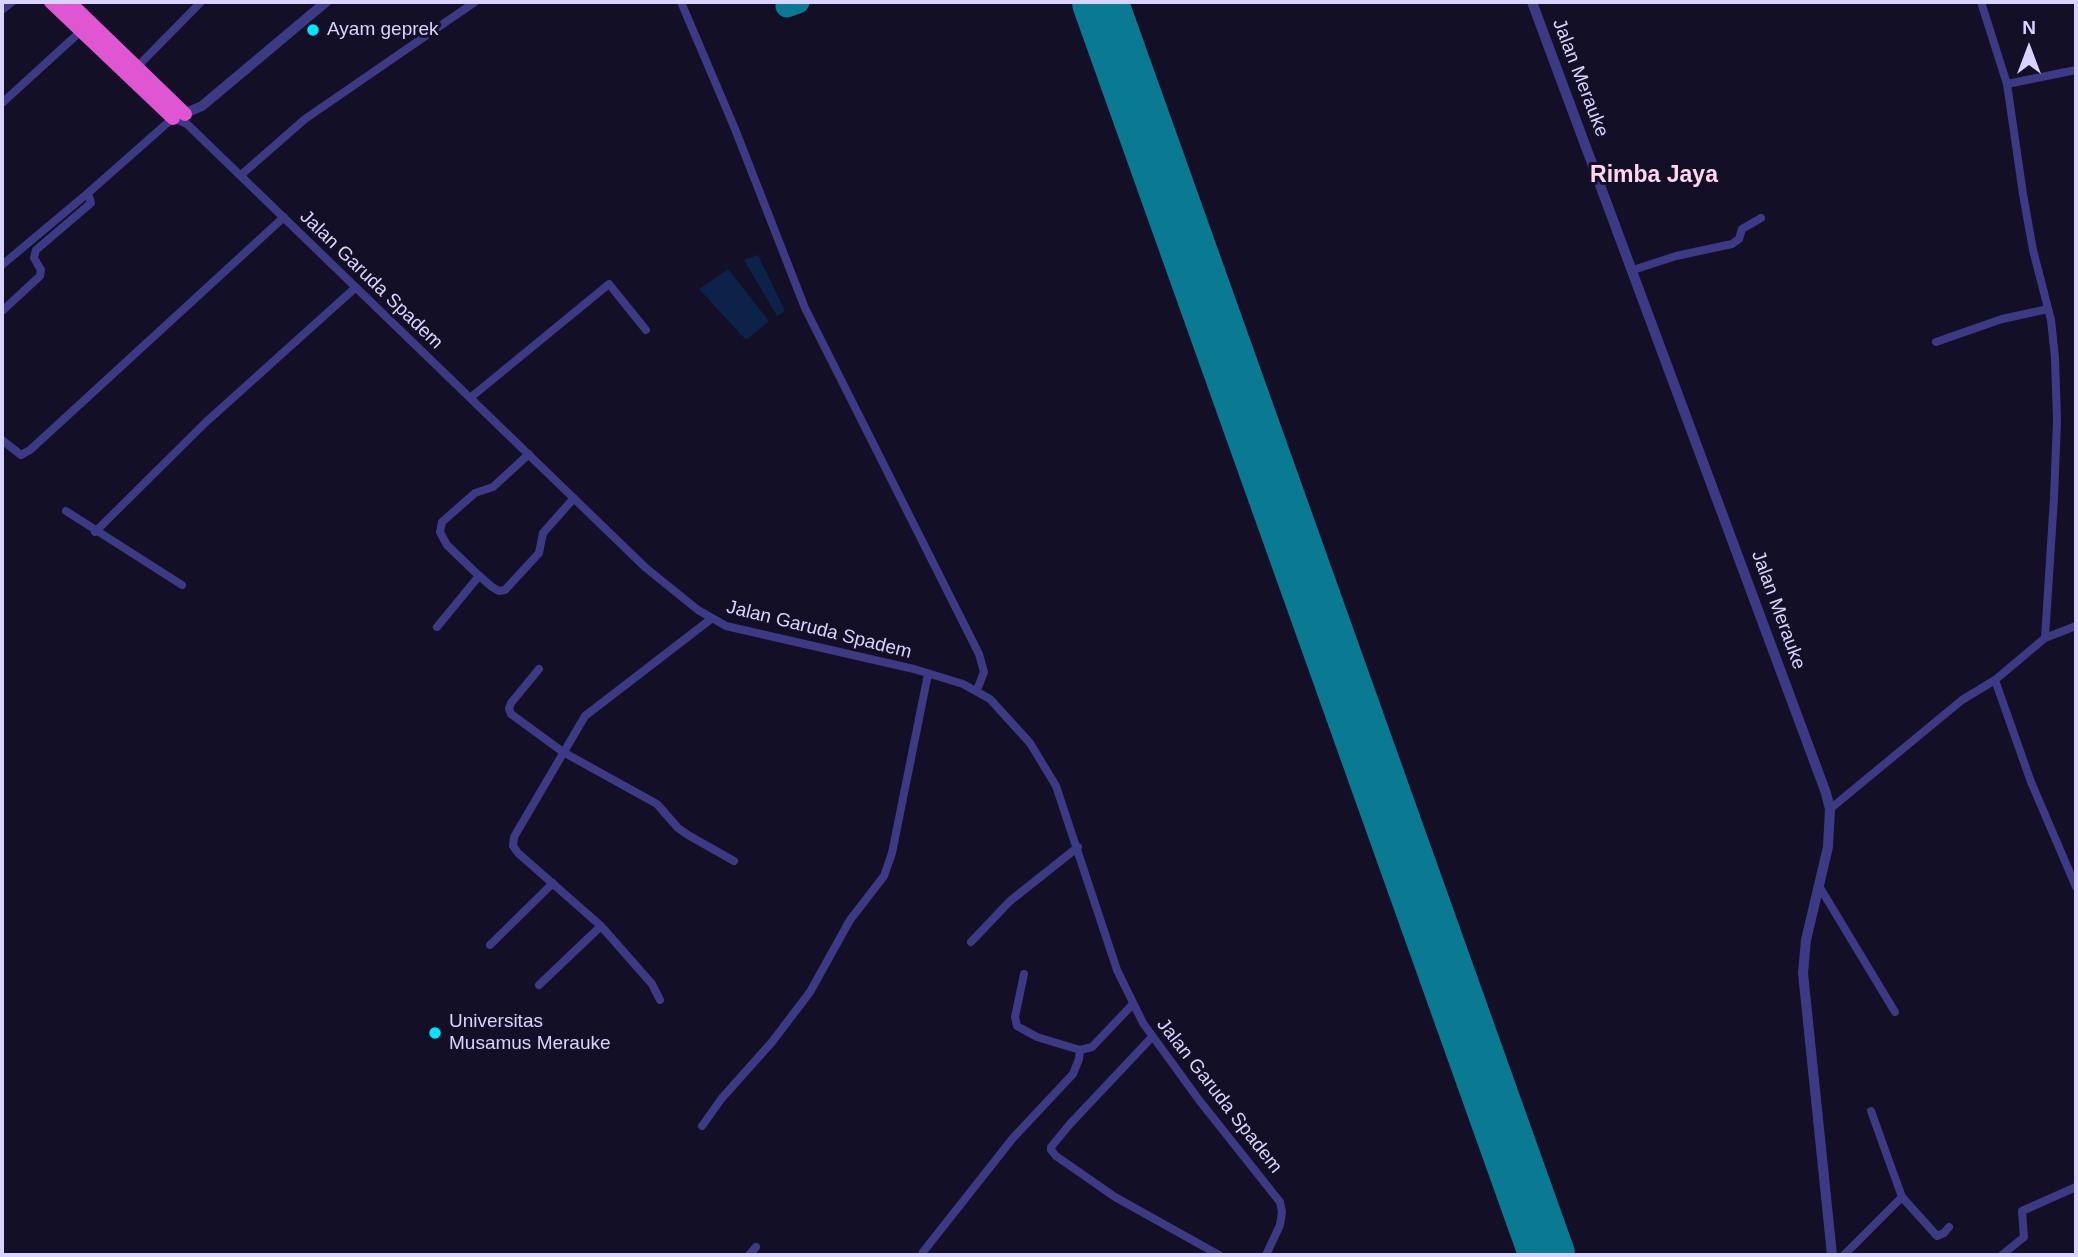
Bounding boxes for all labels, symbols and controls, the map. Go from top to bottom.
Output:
north arrow [1994,14,2064,84]
street label: Jalan Merauke [1547,16,1613,140]
text: N [2022,17,2036,38]
place label: Ayam geprek [327,19,439,41]
marker: Ayam geprek [305,22,321,38]
district label: Rimba Jaya [1590,162,1718,190]
street label: Jalan Garuda Spadem [295,206,447,354]
street label: Jalan Merauke [1746,548,1810,672]
street label: Jalan Garuda Spadem [724,596,914,664]
place label: Universitas Musamus Merauke [449,1011,611,1055]
street label: Jalan Garuda Spadem [1151,1014,1287,1178]
marker: Universitas Musamus Merauke [427,1025,443,1041]

